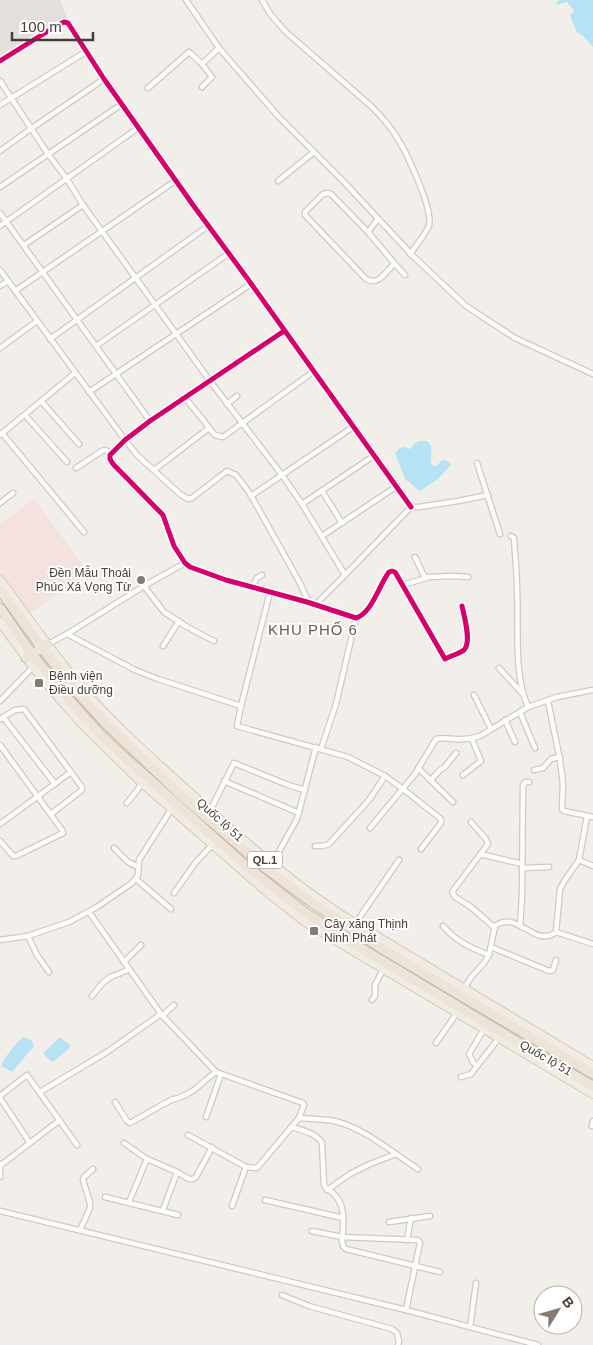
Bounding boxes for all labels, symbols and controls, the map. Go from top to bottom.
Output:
scale bar [12,10,94,42]
text: 100 m [20,18,62,35]
place label: Đền Mẫu Thoải Phúc Xá Vọng Từ [36,565,131,594]
marker: Đền Mẫu Thoải Phúc Xá Vọng Từ [135,574,147,586]
district label: KHU PHỐ 6 [268,621,358,638]
place label: Bệnh viện Điều dưỡng [49,669,113,697]
marker: Bệnh viện Điều dưỡng [33,677,45,689]
street label: Quốc lộ 51 [194,795,246,845]
road number: QL.1 [248,852,282,868]
place label: Cây xăng Thịnh Ninh Phát [324,917,408,945]
marker: Cây xăng Thịnh Ninh Phát [308,925,320,937]
street label: Quốc lộ 51 [517,1037,575,1079]
north arrow [533,1285,583,1335]
text: B [559,1293,578,1311]

